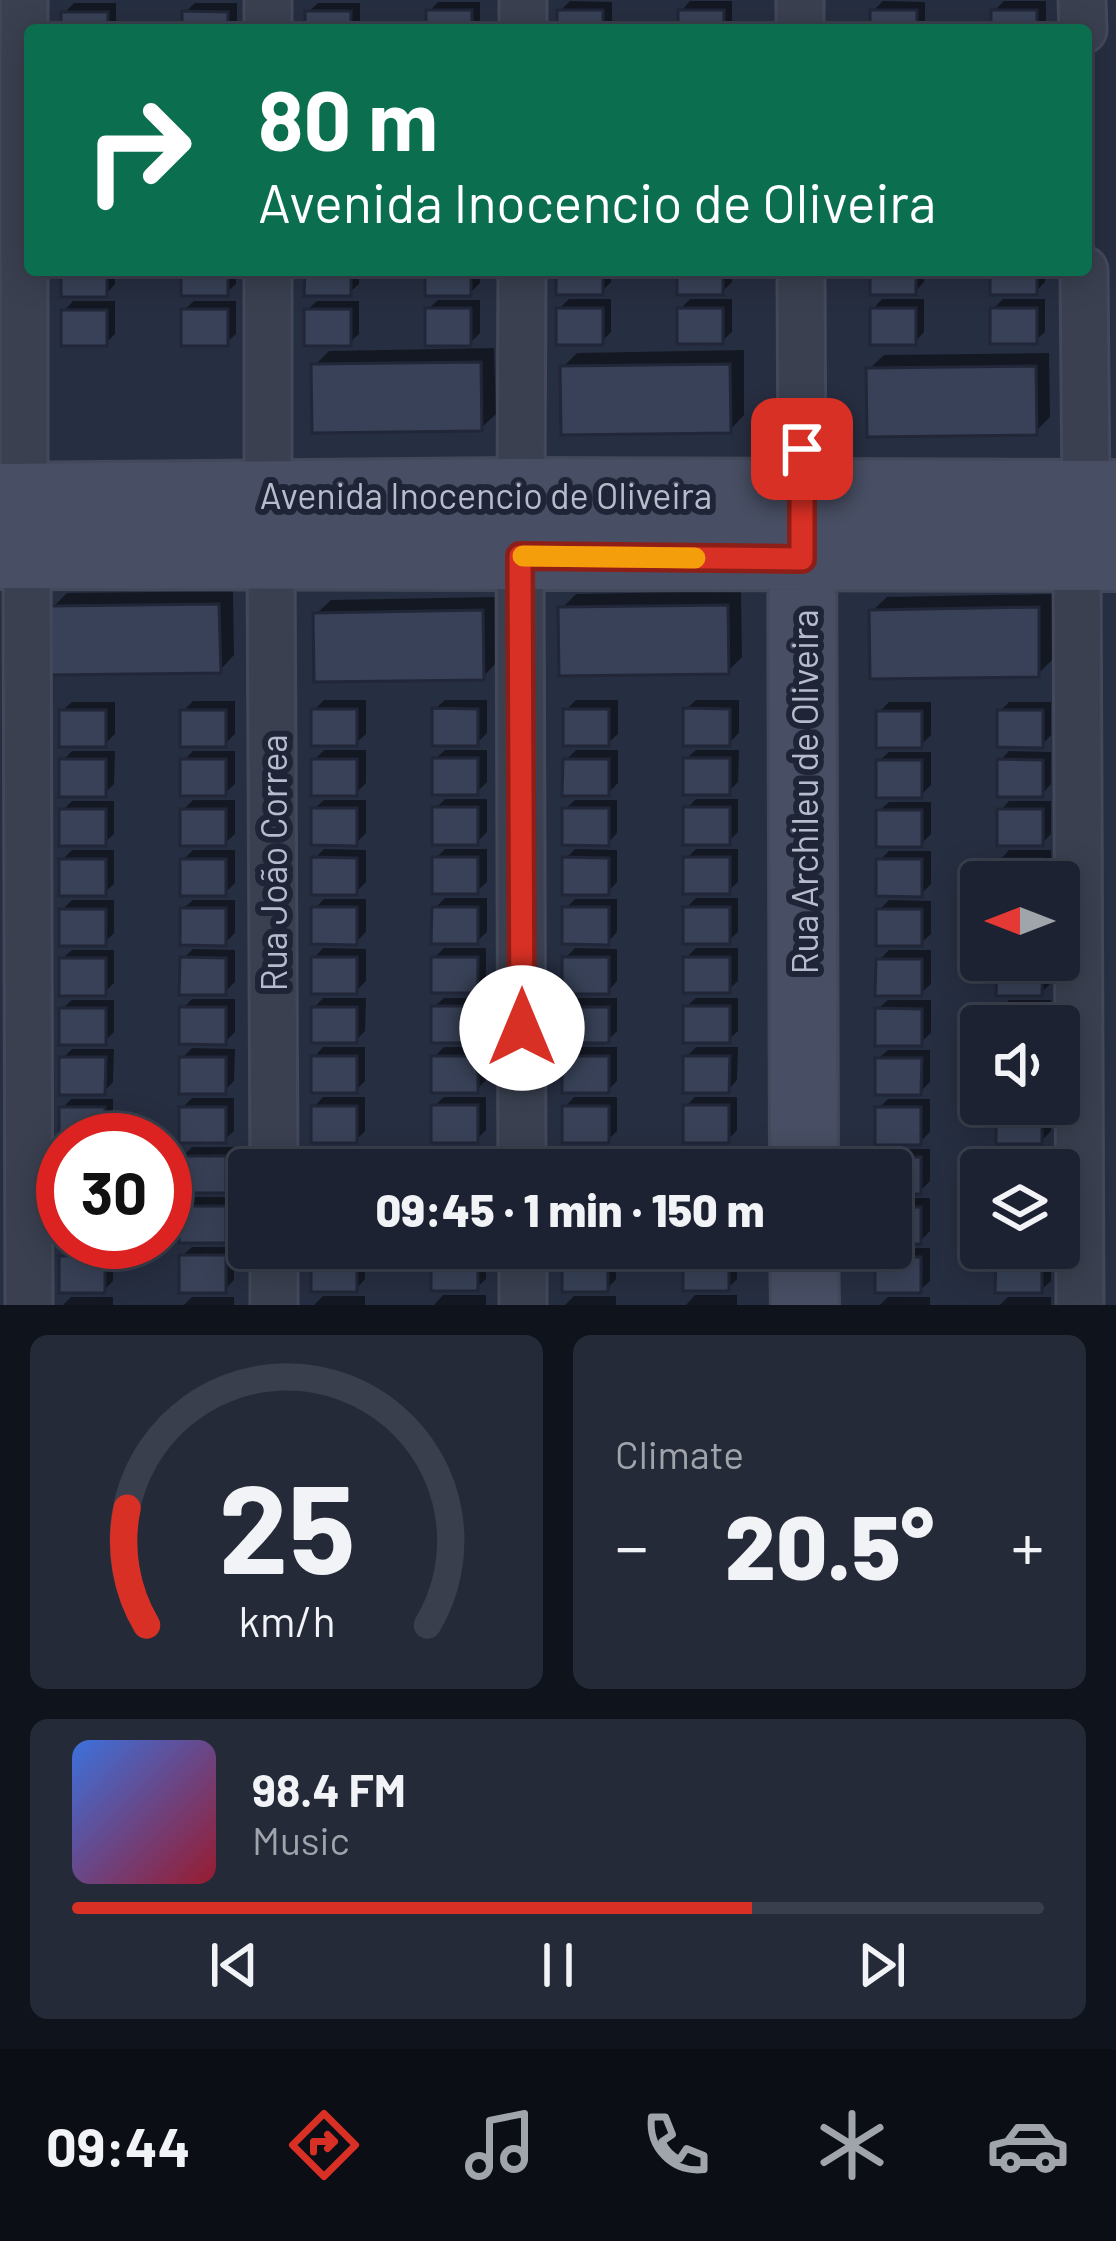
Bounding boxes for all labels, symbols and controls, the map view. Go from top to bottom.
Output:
text: 80 m [258,67,438,168]
icon: right [60,72,216,228]
text: Avenida Inocencio de Oliveira [258,169,936,234]
pin [751,398,853,500]
icon: arrive [769,416,835,482]
street label: Avenida Inocencio de Oliveira [260,473,712,516]
street label: Rua Archileu de Oliveira [782,609,825,975]
street label: Rua João Correa [251,734,294,992]
north arrow [960,861,1080,981]
map controls [960,861,1080,1269]
position arrow [459,965,585,1091]
button: sound [960,1005,1080,1125]
speed limit sign: 30 [36,1113,192,1269]
button: layers [960,1149,1080,1269]
text: 09:45 · 1 min · 150 m [375,1182,765,1236]
text: Climate [615,1430,744,1477]
text: 25 [218,1449,355,1599]
text: 20.5° [725,1490,934,1598]
text: − [615,1505,648,1584]
text: + [1011,1505,1044,1584]
text: km/h [238,1594,335,1646]
text: 98.4 FM [252,1762,406,1816]
text: Music [252,1816,350,1863]
icon: previous [201,1932,267,1998]
icon: pause [525,1932,591,1998]
icon: next [849,1932,915,1998]
icon: directions [282,2103,366,2187]
icon: music [458,2103,542,2187]
icon: phone [634,2103,718,2187]
icon: climate [810,2103,894,2187]
icon: car [986,2103,1070,2187]
text: 09:44 [46,2113,190,2178]

